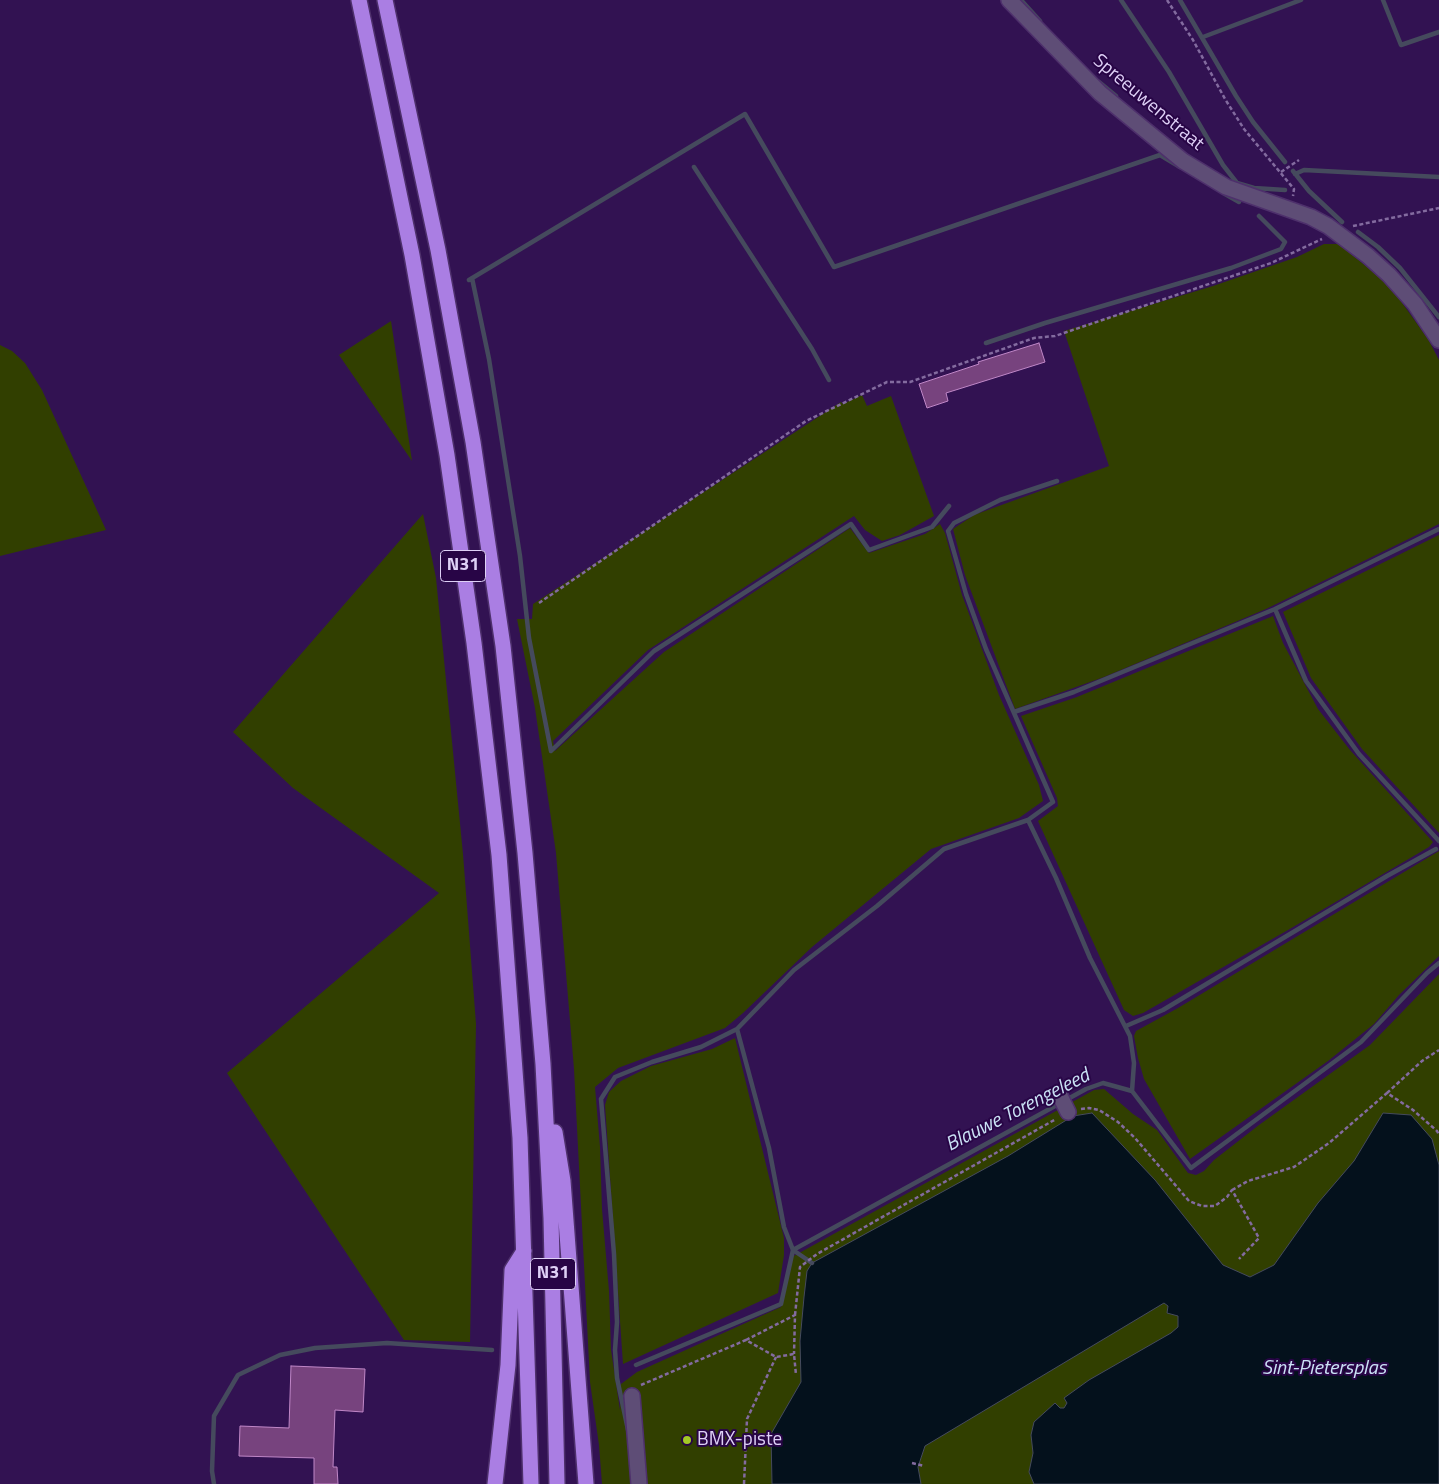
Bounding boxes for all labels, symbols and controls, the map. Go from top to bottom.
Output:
street label: Spreeuwenstraat [1088,50,1208,156]
road number: N31 [440,550,486,582]
water label: Blauwe Torengeleed [942,1064,1094,1158]
road number: N31 [530,1258,576,1290]
water label: Sint-Pietersplas [1262,1357,1386,1381]
place label: BMX-piste [697,1429,782,1451]
marker: BMX-piste [681,1434,693,1446]

